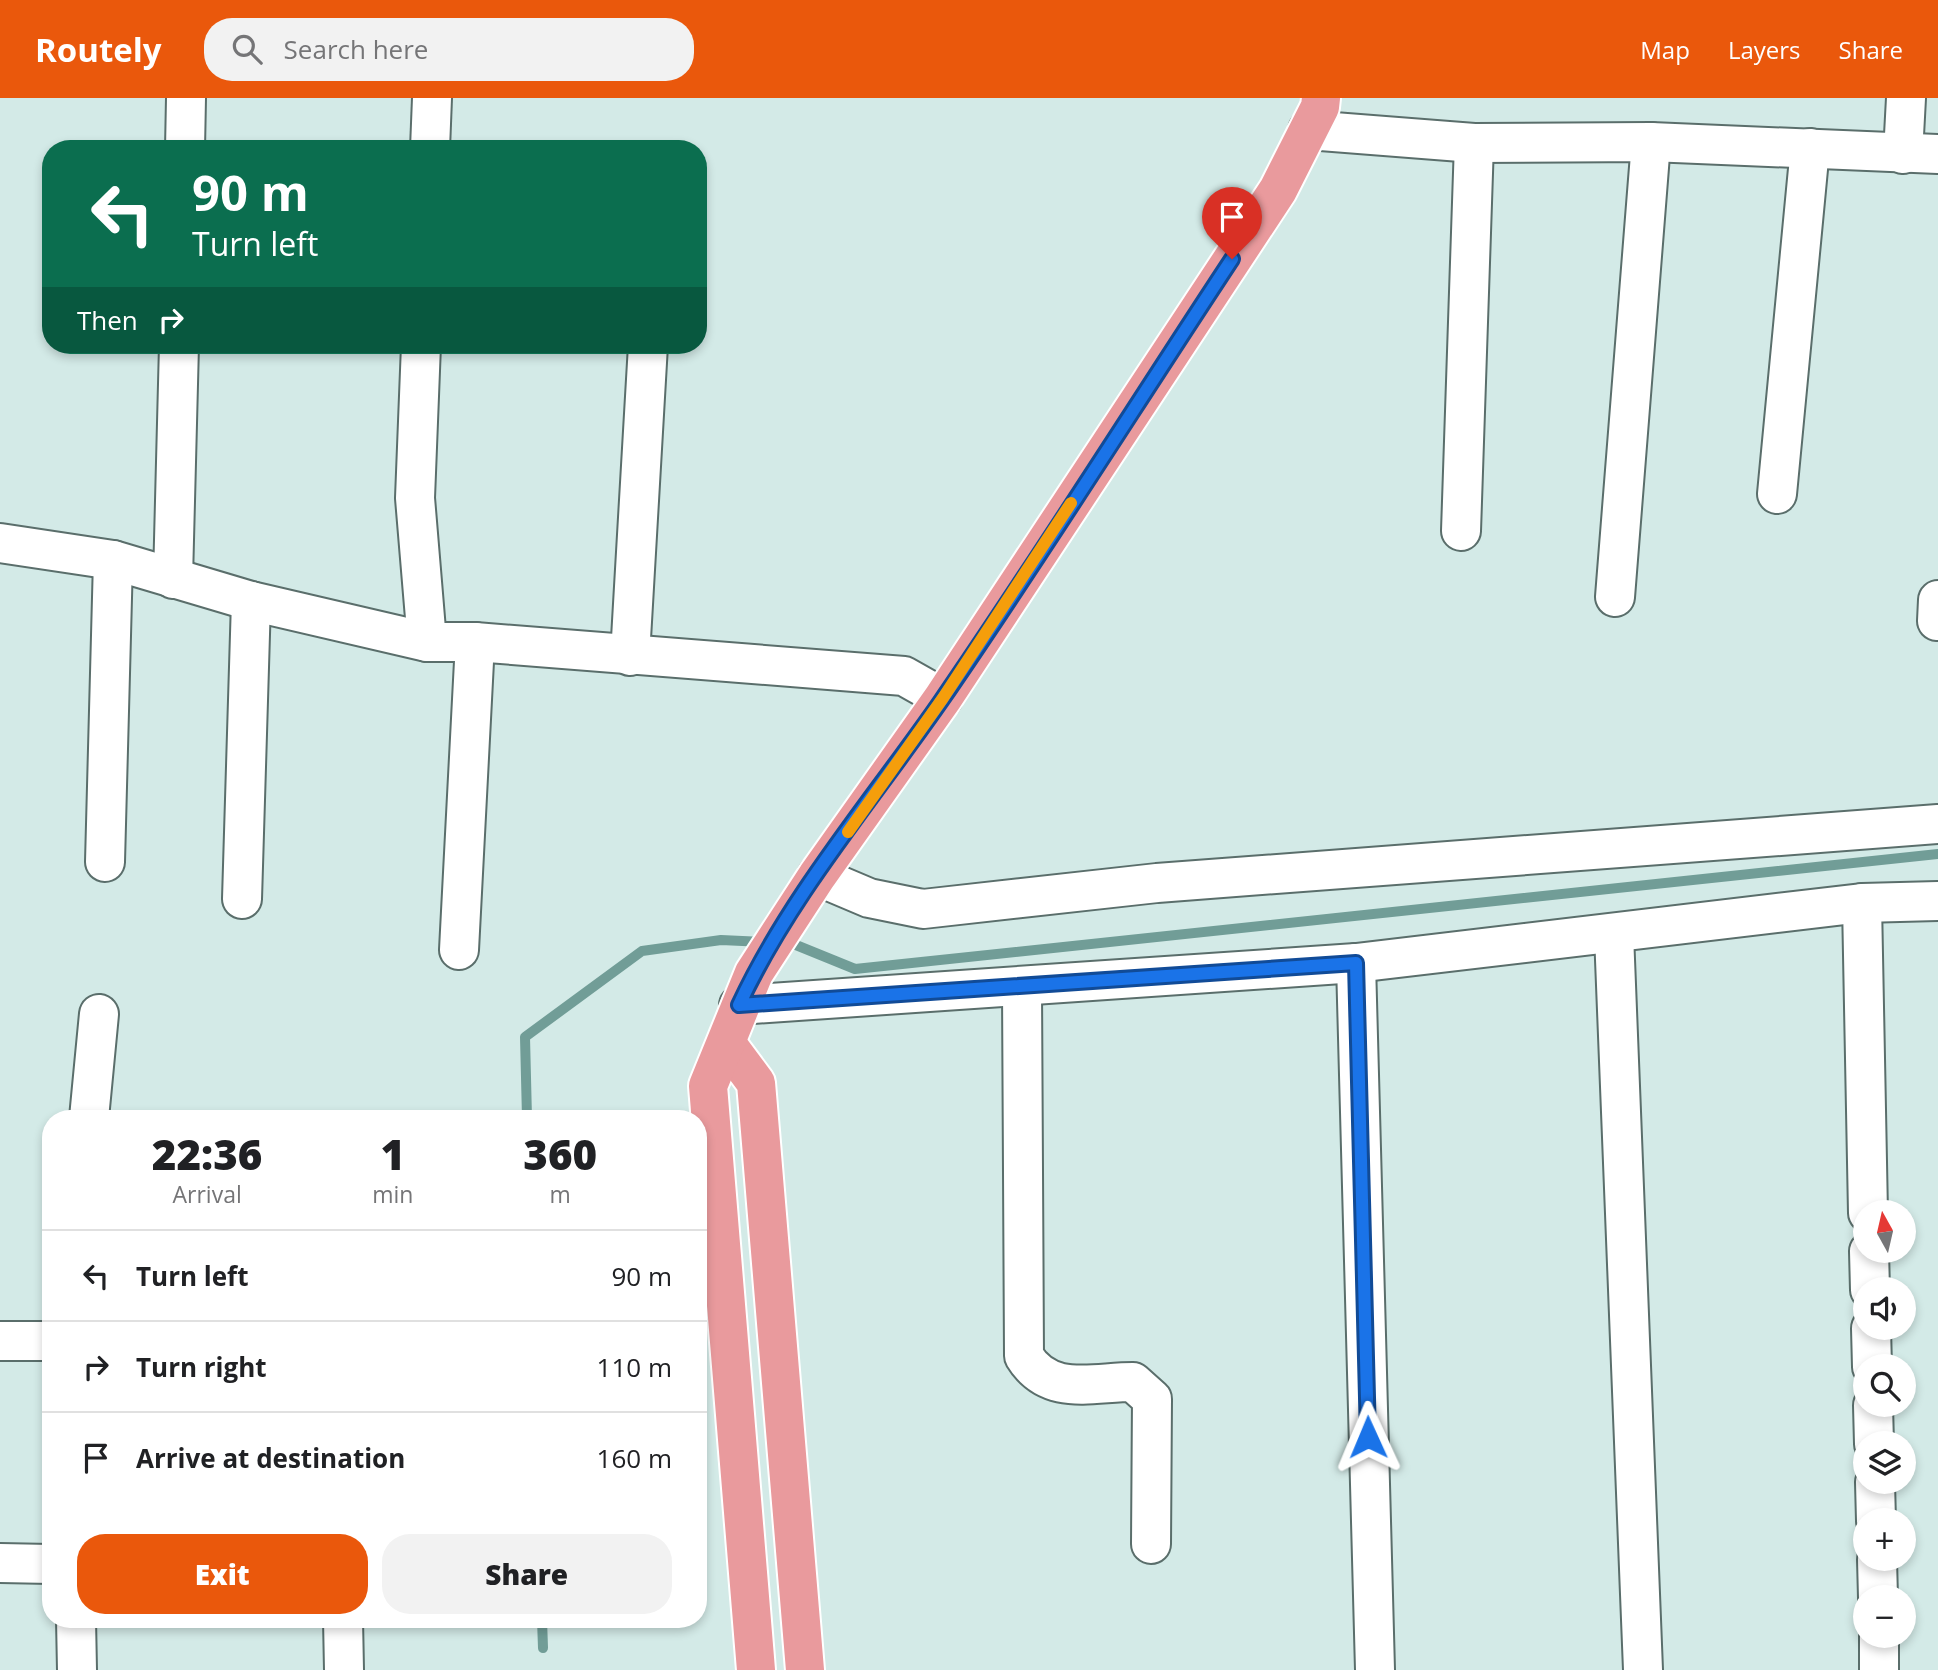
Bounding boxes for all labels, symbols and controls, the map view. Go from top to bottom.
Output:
search box [204,18,694,81]
text: Routely [35,27,162,72]
icon: search [228,30,266,68]
text: Search here [284,31,428,67]
text: Map [1640,33,1690,66]
text: Layers [1728,33,1801,66]
text: Share [1839,33,1903,66]
text: 90 m [192,159,309,225]
icon: left [77,168,168,259]
pin [1202,187,1262,259]
icon: arrive [1213,198,1251,236]
text: Turn left [192,222,318,265]
icon: right [152,301,190,339]
text: Then [77,302,138,338]
text: 22:36 [152,1125,262,1182]
text: 1 [381,1125,405,1182]
text: 360 [523,1125,597,1182]
text: Arrival [173,1178,242,1210]
text: min [372,1178,413,1210]
text: m [550,1178,571,1210]
north arrow [1853,1200,1916,1264]
map controls [1853,1200,1916,1648]
icon: left [77,1257,115,1295]
text: Turn left [136,1258,248,1294]
text: 90 m [611,1258,672,1294]
button: sound [1853,1277,1916,1340]
icon: right [77,1348,115,1386]
text: Turn right [136,1349,267,1385]
text: 110 m [597,1349,672,1385]
button: search [1853,1354,1916,1417]
position arrow [1331,1400,1405,1474]
button: layers [1853,1431,1916,1494]
icon: arrive [77,1439,115,1477]
text: Arrive at destination [136,1440,405,1476]
text: 160 m [597,1440,672,1476]
button: + [1853,1508,1916,1571]
button: Exit [77,1534,368,1614]
button: Share [382,1534,672,1614]
button: − [1853,1585,1916,1648]

